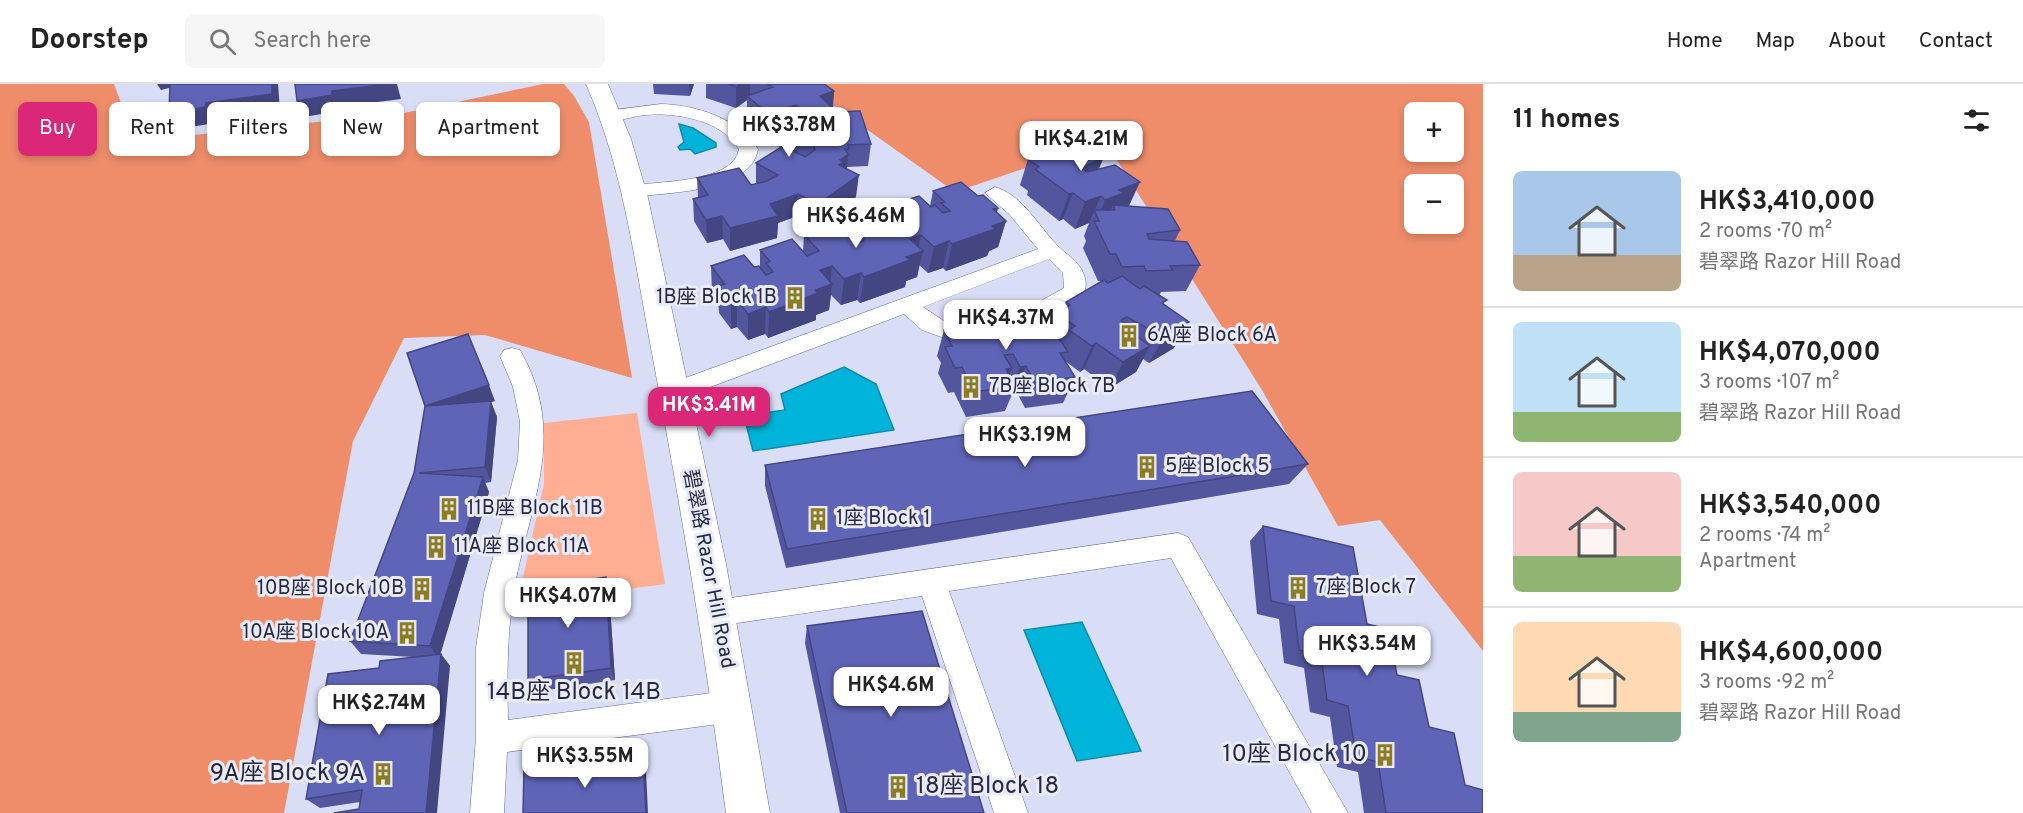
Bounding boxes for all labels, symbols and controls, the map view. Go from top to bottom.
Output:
search box [185,14,605,68]
text: Doorstep [30,23,149,59]
icon: search [206,25,239,58]
text: Search here [254,28,371,55]
text: Home [1667,28,1723,55]
text: Map [1756,28,1795,55]
text: About [1828,28,1886,55]
text: Contact [1919,28,1993,55]
chip: Buy [18,102,97,156]
chip: Rent [109,102,195,156]
chip: Filters [207,102,309,156]
chip: New [321,102,404,156]
chip: Apartment [416,102,560,156]
map controls [1404,102,1464,234]
button: + [1404,102,1464,162]
text: 11 homes [1513,104,1620,137]
icon: filters [1960,104,1993,137]
pin: HK$3.78M [727,107,851,158]
text: HK$3.78M [742,113,836,139]
pin: HK$4.21M [1019,121,1143,172]
text: HK$4.21M [1034,127,1128,153]
button: − [1404,174,1464,234]
text: HK$3,410,000 [1699,186,1875,219]
icon: home [1561,195,1633,267]
pin: HK$6.46M [794,198,918,249]
text: HK$6.46M [806,204,906,230]
text: 2 rooms · 70 m² [1699,219,1832,245]
text: 碧翠路 Razor Hill Road [1699,250,1901,276]
place label: 1B座 Block 1B [656,285,777,311]
building icon: 1B座 Block 1B [782,285,808,311]
pin: HK$4.37M [944,300,1068,351]
text: HK$4.37M [958,306,1054,332]
building icon: 6A座 Block 6A [1116,323,1142,349]
place label: 6A座 Block 6A [1147,323,1277,349]
text: HK$4,070,000 [1699,337,1881,370]
icon: home [1561,346,1633,418]
text: 3 rooms · 107 m² [1699,370,1840,396]
building icon: 7B座 Block 7B [958,374,984,400]
place label: 7B座 Block 7B [989,374,1115,400]
pin: HK$3.41M [647,387,771,438]
text: HK$3.41M [662,393,756,419]
text: 碧翠路 Razor Hill Road [1699,401,1901,427]
pin: HK$3.19M [963,417,1087,468]
text: HK$3.19M [978,423,1072,449]
building icon: 5座 Block 5 [1134,454,1160,480]
place label: 5座 Block 5 [1165,454,1270,480]
street label: 碧翠路 Razor Hill Road [676,467,740,671]
text: HK$3,540,000 [1699,490,1881,523]
building icon: 11B座 Block 11B [436,496,462,522]
place label: 11B座 Block 11B [467,496,603,522]
icon: home [1561,496,1633,568]
building icon: 1座 Block 1 [805,506,831,532]
place label: 1座 Block 1 [836,506,931,532]
text: 2 rooms · 74 m² [1699,523,1830,549]
building icon: 11A座 Block 11A [423,534,449,560]
place label: 11A座 Block 11A [454,534,590,560]
text: Apartment [1699,549,1797,575]
building icon: 7座 Block 7 [1285,575,1311,601]
place label: 7座 Block 7 [1316,575,1416,601]
place label: 10B座 Block 10B [257,576,404,602]
building icon: 10B座 Block 10B [409,576,435,602]
pin: HK$4.07M [506,578,630,629]
text: HK$4.07M [519,584,617,610]
place label: 10A座 Block 10A [243,620,389,646]
building icon: 10A座 Block 10A [394,620,420,646]
pin: HK$3.54M [1305,626,1429,677]
text: HK$3.54M [1318,632,1416,658]
text: HK$4,600,000 [1699,637,1883,670]
icon: home [1561,646,1633,718]
building icon: 14B座 Block 14B [561,650,587,676]
pin: HK$4.6M [836,667,946,718]
text: 3 rooms · 92 m² [1699,670,1834,696]
text: HK$4.6M [848,673,934,699]
place label: 14B座 Block 14B [487,678,661,708]
pin: HK$2.74M [317,685,441,736]
text: HK$2.74M [332,691,426,717]
text: 碧翠路 Razor Hill Road [1699,701,1901,727]
pin: HK$3.55M [523,738,647,789]
place label: 10座 Block 10 [1222,740,1367,770]
building icon: 10座 Block 10 [1372,742,1398,768]
text: HK$3.55M [536,744,634,770]
place label: 9A座 Block 9A [210,759,365,789]
building icon: 9A座 Block 9A [370,761,396,787]
place label: 18座 Block 18 [916,772,1059,802]
building icon: 18座 Block 18 [885,774,911,800]

